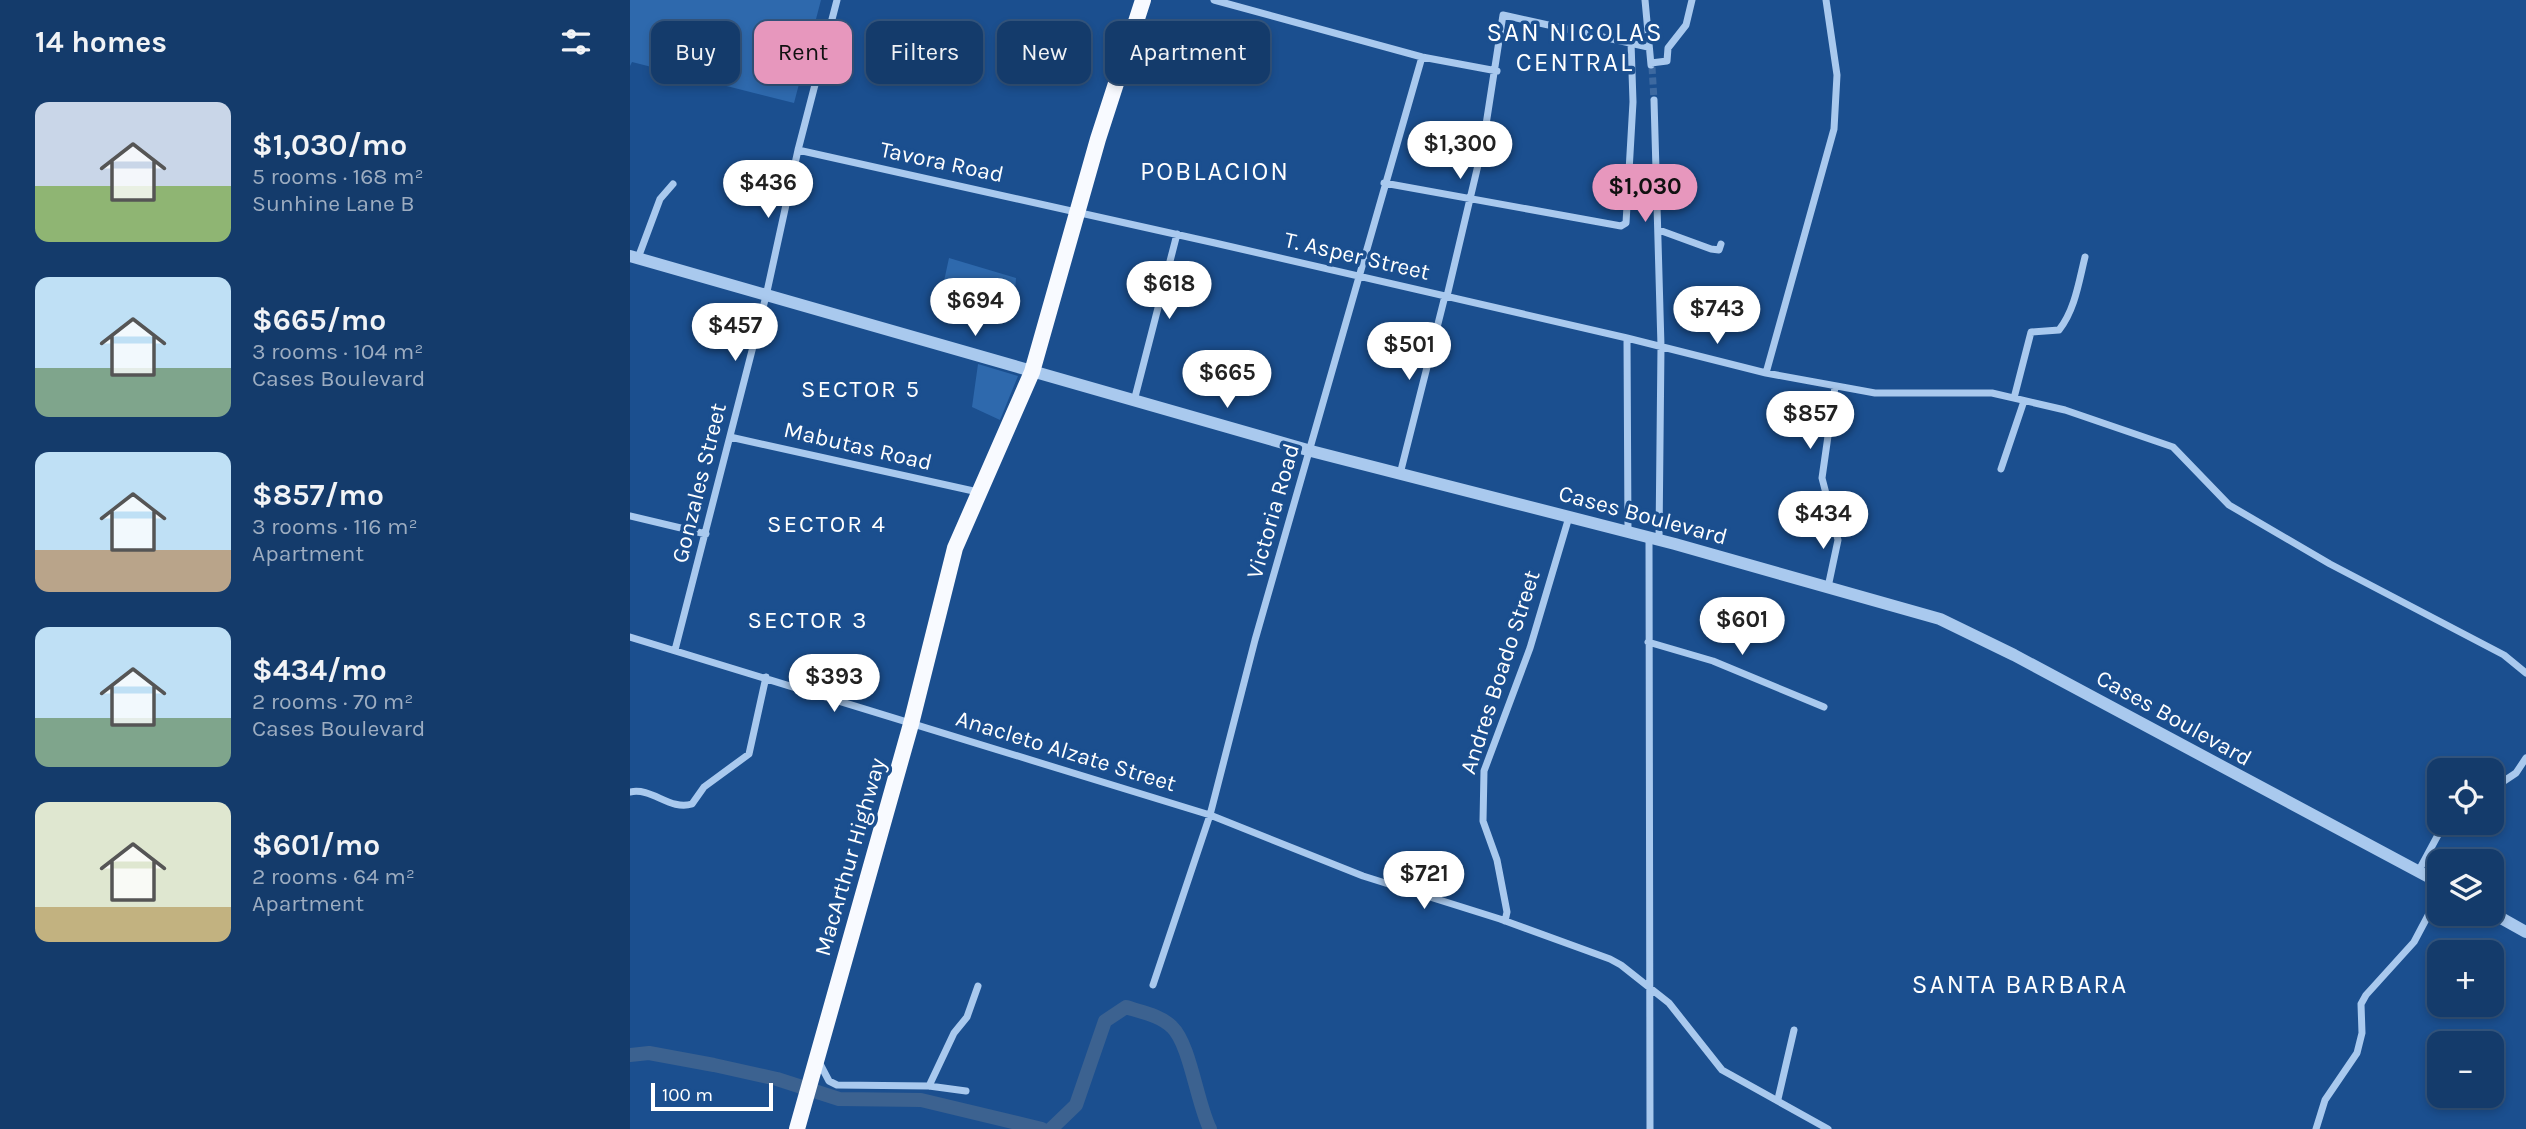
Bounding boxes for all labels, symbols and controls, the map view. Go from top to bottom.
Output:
district label: SAN NICOLAS CENTRAL [1486,17,1664,78]
chip: Buy [651,21,740,84]
chip: Rent [754,21,852,84]
chip: Filters [866,21,983,84]
chip: New [997,21,1091,84]
chip: Apartment [1105,21,1270,84]
icon: filters [557,23,595,61]
text: 14 homes [35,24,167,60]
pin: $1,300 [1403,122,1517,181]
text: $1,030/mo [252,127,407,163]
icon: home [91,130,175,214]
text: $1,300 [1423,130,1497,157]
street label: Tavora Road [878,136,1006,188]
district label: POBLACION [1140,156,1290,187]
pin: $436 [727,160,809,220]
text: 5 rooms · 168 m² [252,163,424,190]
pin: $1,030 [1588,164,1702,224]
text: $436 [739,169,797,196]
text: $1,030 [1608,173,1682,200]
text: Sunhine Lane B [252,190,414,217]
street label: T. Asper Street [1282,226,1433,286]
pin: $618 [1128,262,1210,321]
text: $618 [1143,270,1195,297]
pin: $694 [934,278,1016,338]
pin: $743 [1676,286,1758,346]
text: $694 [946,287,1004,314]
text: $743 [1689,295,1745,322]
text: $665/mo [252,302,386,338]
pin: $457 [694,304,776,363]
icon: home [91,305,175,389]
text: $457 [708,312,762,339]
pin: $501 [1368,322,1450,382]
text: $501 [1383,331,1435,358]
text: 3 rooms · 104 m² [252,338,423,365]
pin: $665 [1186,350,1268,410]
text: $665 [1198,359,1256,386]
text: Cases Boulevard [252,365,425,392]
district label: SECTOR 5 [801,375,921,403]
pin: $857 [1769,392,1851,451]
street label: Gonzales Street [666,400,732,566]
text: $857 [1782,400,1838,427]
street label: Mabutas Road [781,416,935,476]
street label: Victoria Road [1241,440,1305,582]
text: $857/mo [252,477,384,513]
icon: home [91,480,175,564]
street label: Cases Boulevard [1556,480,1730,550]
pin: $434 [1782,491,1864,551]
text: $434 [1794,500,1852,527]
district label: SECTOR 4 [767,510,887,538]
text: 3 rooms · 116 m² [252,513,418,540]
text: Apartment [252,540,364,567]
street label: Andres Boado Street [1454,566,1546,777]
pin: $601 [1701,598,1783,657]
district label: SECTOR 3 [748,606,868,634]
text: $601 [1716,606,1768,633]
text: $434/mo [252,652,387,688]
pin: $393 [793,654,875,714]
icon: home [91,655,175,739]
text: $393 [805,663,863,690]
street label: Cases Boulevard [2092,664,2256,772]
text: 2 rooms · 70 m² [252,688,414,715]
street label: Anacleto Alzate Street [953,705,1180,797]
text: Cases Boulevard [252,715,425,742]
street label: MacArthur Highway [809,755,891,959]
map controls [2427,758,2504,1108]
button: locate [2427,758,2504,835]
text: $601/mo [252,827,380,863]
icon: home [91,830,175,914]
button: layers [2427,849,2504,926]
pin: $721 [1383,852,1465,911]
text: $721 [1399,860,1449,887]
text: 2 rooms · 64 m² [252,863,415,890]
text: Apartment [252,890,364,917]
button: + [2427,940,2504,1017]
district label: SANTA BARBARA [1912,969,2128,1000]
button: − [2427,1031,2504,1108]
scale bar [651,1080,774,1112]
text: 100 m [662,1084,713,1106]

